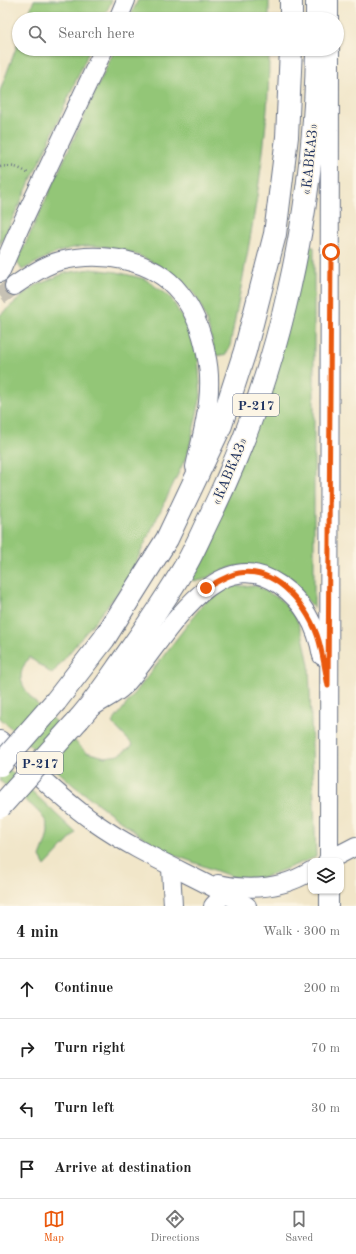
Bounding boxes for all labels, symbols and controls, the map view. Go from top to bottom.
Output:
search box [12,12,344,56]
icon: search [26,23,48,45]
text: Search here [58,27,135,42]
street label: «КАВКАЗ» [299,122,321,196]
route start [322,243,340,261]
road number: Р-217 [233,394,279,416]
street label: «КАВКАЗ» [209,435,251,507]
route end [197,579,215,597]
road number: Р-217 [17,752,63,774]
map controls [308,858,344,894]
button: layers [308,858,344,894]
text: 4 min [16,924,59,941]
text: Walk · 300 m [263,925,340,938]
icon: ahead [16,978,38,1000]
text: Continue [54,981,113,996]
text: 200 m [303,982,340,995]
icon: right [16,1038,38,1060]
text: Turn right [54,1041,125,1056]
text: 70 m [311,1042,340,1055]
icon: left [16,1098,38,1120]
text: Turn left [54,1101,114,1116]
text: 30 m [311,1102,340,1115]
icon: arrive [16,1158,38,1180]
text: Arrive at destination [54,1161,192,1176]
tab: Map [43,1208,65,1246]
tab: Directions [151,1208,199,1246]
tab: Saved [285,1208,313,1246]

